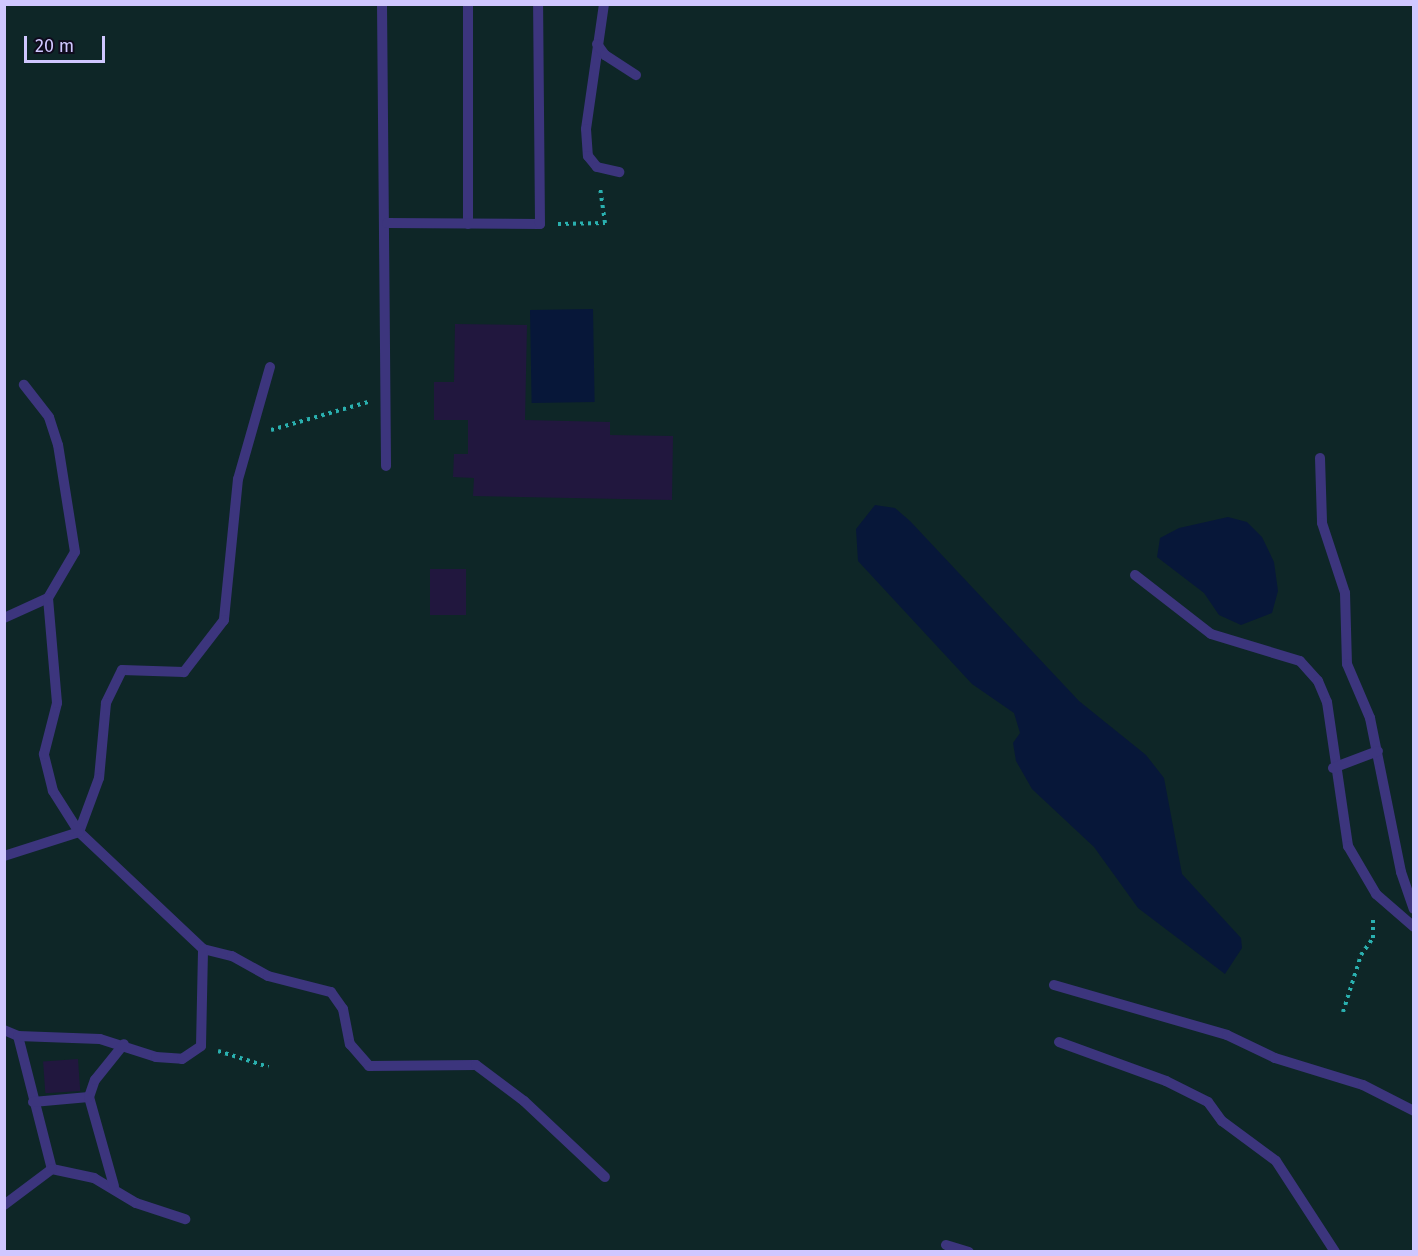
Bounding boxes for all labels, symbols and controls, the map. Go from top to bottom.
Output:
scale bar [27,24,108,62]
text: 20 m [35,35,74,57]

